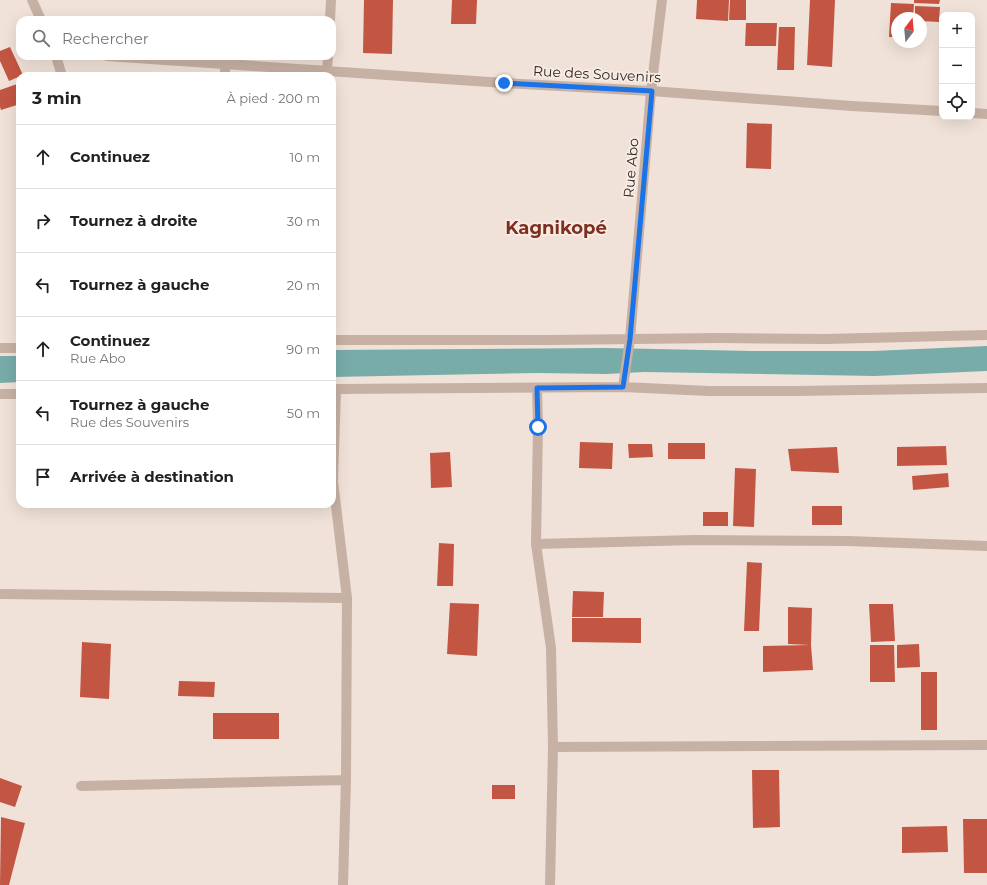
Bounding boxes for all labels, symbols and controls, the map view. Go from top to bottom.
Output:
north arrow [891,12,927,48]
map controls [939,12,975,120]
button: + [939,12,975,48]
search box [16,16,336,60]
icon: search [30,27,52,49]
text: Rechercher [62,29,149,48]
button: − [939,48,975,84]
street label: Rue des Souvenirs [532,62,662,86]
route end [495,74,513,92]
button: locate [939,84,975,120]
text: 3 min [32,88,82,108]
text: À pied · 200 m [226,90,320,106]
street label: Rue Abo [619,137,643,199]
icon: ahead [32,146,54,168]
text: Continuez [70,147,150,166]
text: 10 m [290,149,320,165]
icon: right [32,210,54,232]
text: Tournez à droite [70,211,198,230]
text: 30 m [287,213,320,229]
district label: Kagnikopé [505,217,607,239]
icon: left [32,274,54,296]
text: Tournez à gauche [70,275,209,294]
text: 20 m [287,277,320,293]
text: Continuez [70,331,150,350]
icon: ahead [32,338,54,360]
text: 90 m [286,341,320,357]
text: Rue Abo [70,350,126,366]
text: Tournez à gauche [70,395,209,414]
icon: left [32,402,54,424]
text: 50 m [287,405,320,421]
text: Rue des Souvenirs [70,414,189,430]
route start [529,418,547,436]
icon: arrive [32,466,54,488]
text: Arrivée à destination [70,467,234,486]

